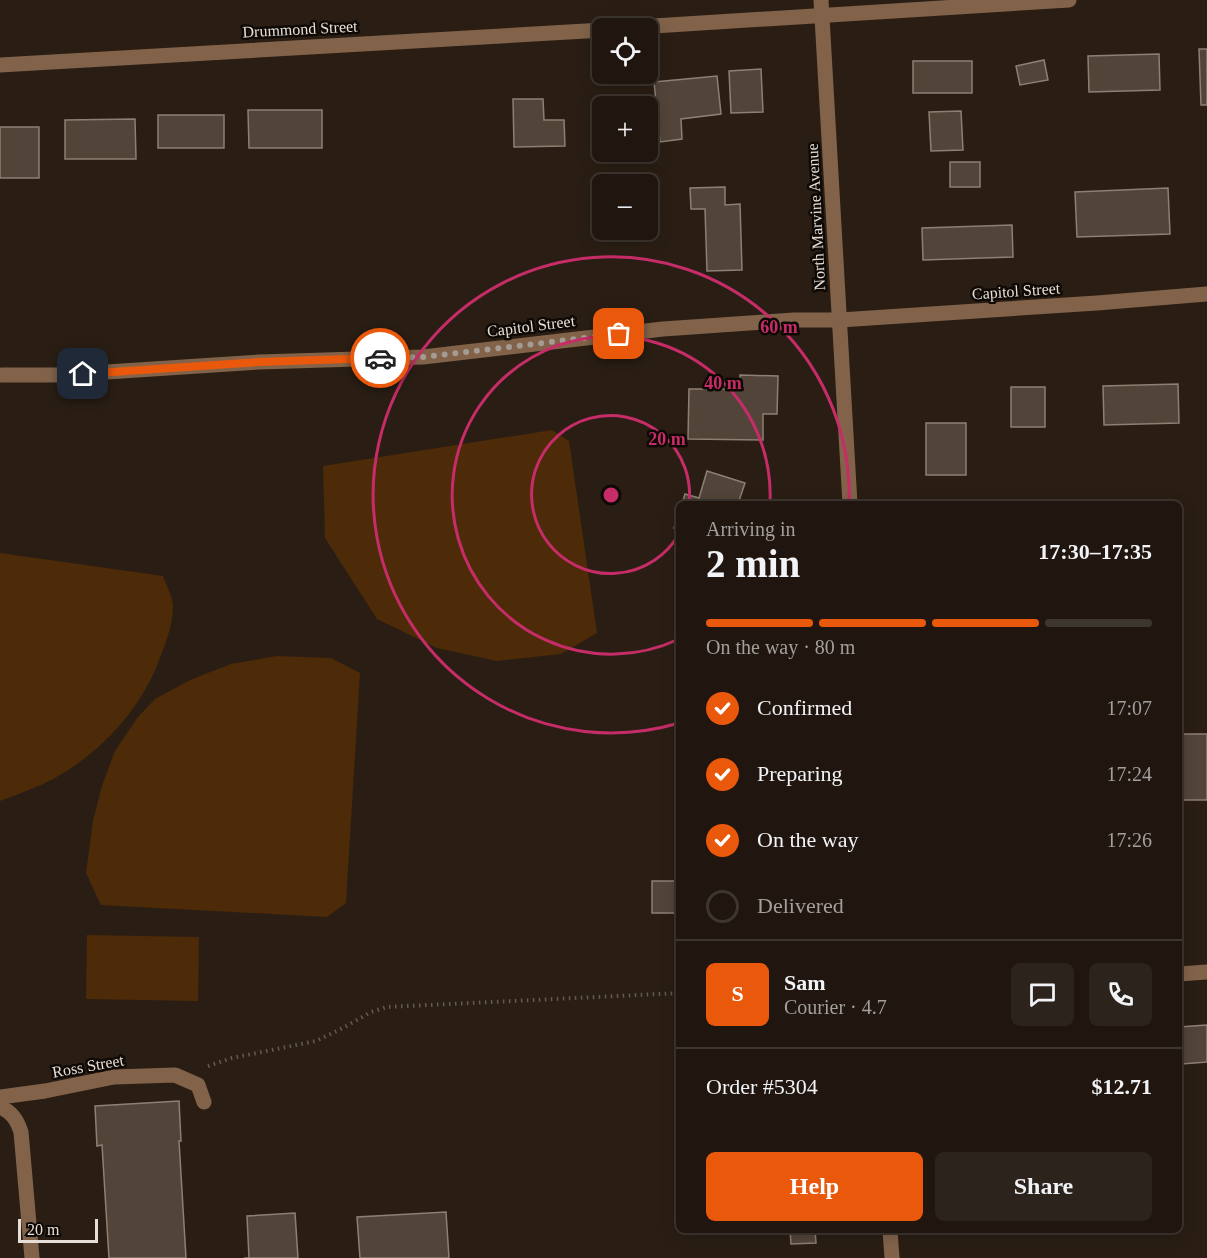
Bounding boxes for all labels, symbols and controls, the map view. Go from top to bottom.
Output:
street label: Drummond Street [242,17,358,41]
map controls [592,18,658,240]
button: locate [592,18,658,84]
button: + [592,96,658,162]
street label: North Marvine Avenue [804,143,828,291]
button: − [592,174,658,240]
street label: Capitol Street [971,279,1061,304]
pin [593,308,644,359]
street label: Capitol Street [486,312,577,341]
icon: bag [602,317,635,350]
text: 60 m [760,317,798,337]
courier [350,328,410,388]
icon: car [364,342,397,375]
pin [57,348,108,399]
icon: home [66,357,99,390]
text: 40 m [704,373,742,393]
text: 20 m [648,429,686,449]
centre of rings [601,485,621,505]
text: Arriving in [706,518,795,540]
text: 17:30–17:35 [1038,539,1152,564]
text: 2 min [706,542,800,585]
text: On the way · 80 m [706,636,855,658]
icon: check [706,692,739,725]
text: Confirmed [757,695,852,720]
text: 17:07 [1106,697,1152,719]
icon: check [706,758,739,791]
text: Preparing [757,761,843,786]
text: 17:24 [1106,763,1152,785]
icon: check [706,824,739,857]
text: On the way [757,827,858,852]
text: 17:26 [1106,829,1152,851]
text: Delivered [757,893,844,918]
button: chat [1011,963,1074,1026]
button: phone [1089,963,1152,1026]
text: Sam [784,970,826,995]
text: S [731,981,744,1006]
text: Courier · 4.7 [784,996,887,1018]
street label: Ross Street [51,1051,126,1081]
text: Order #5304 [706,1074,818,1099]
text: $12.71 [1092,1074,1152,1099]
button: Help [706,1152,923,1221]
button: Share [935,1152,1152,1221]
scale bar [18,1216,98,1244]
text: 20 m [27,1221,59,1238]

